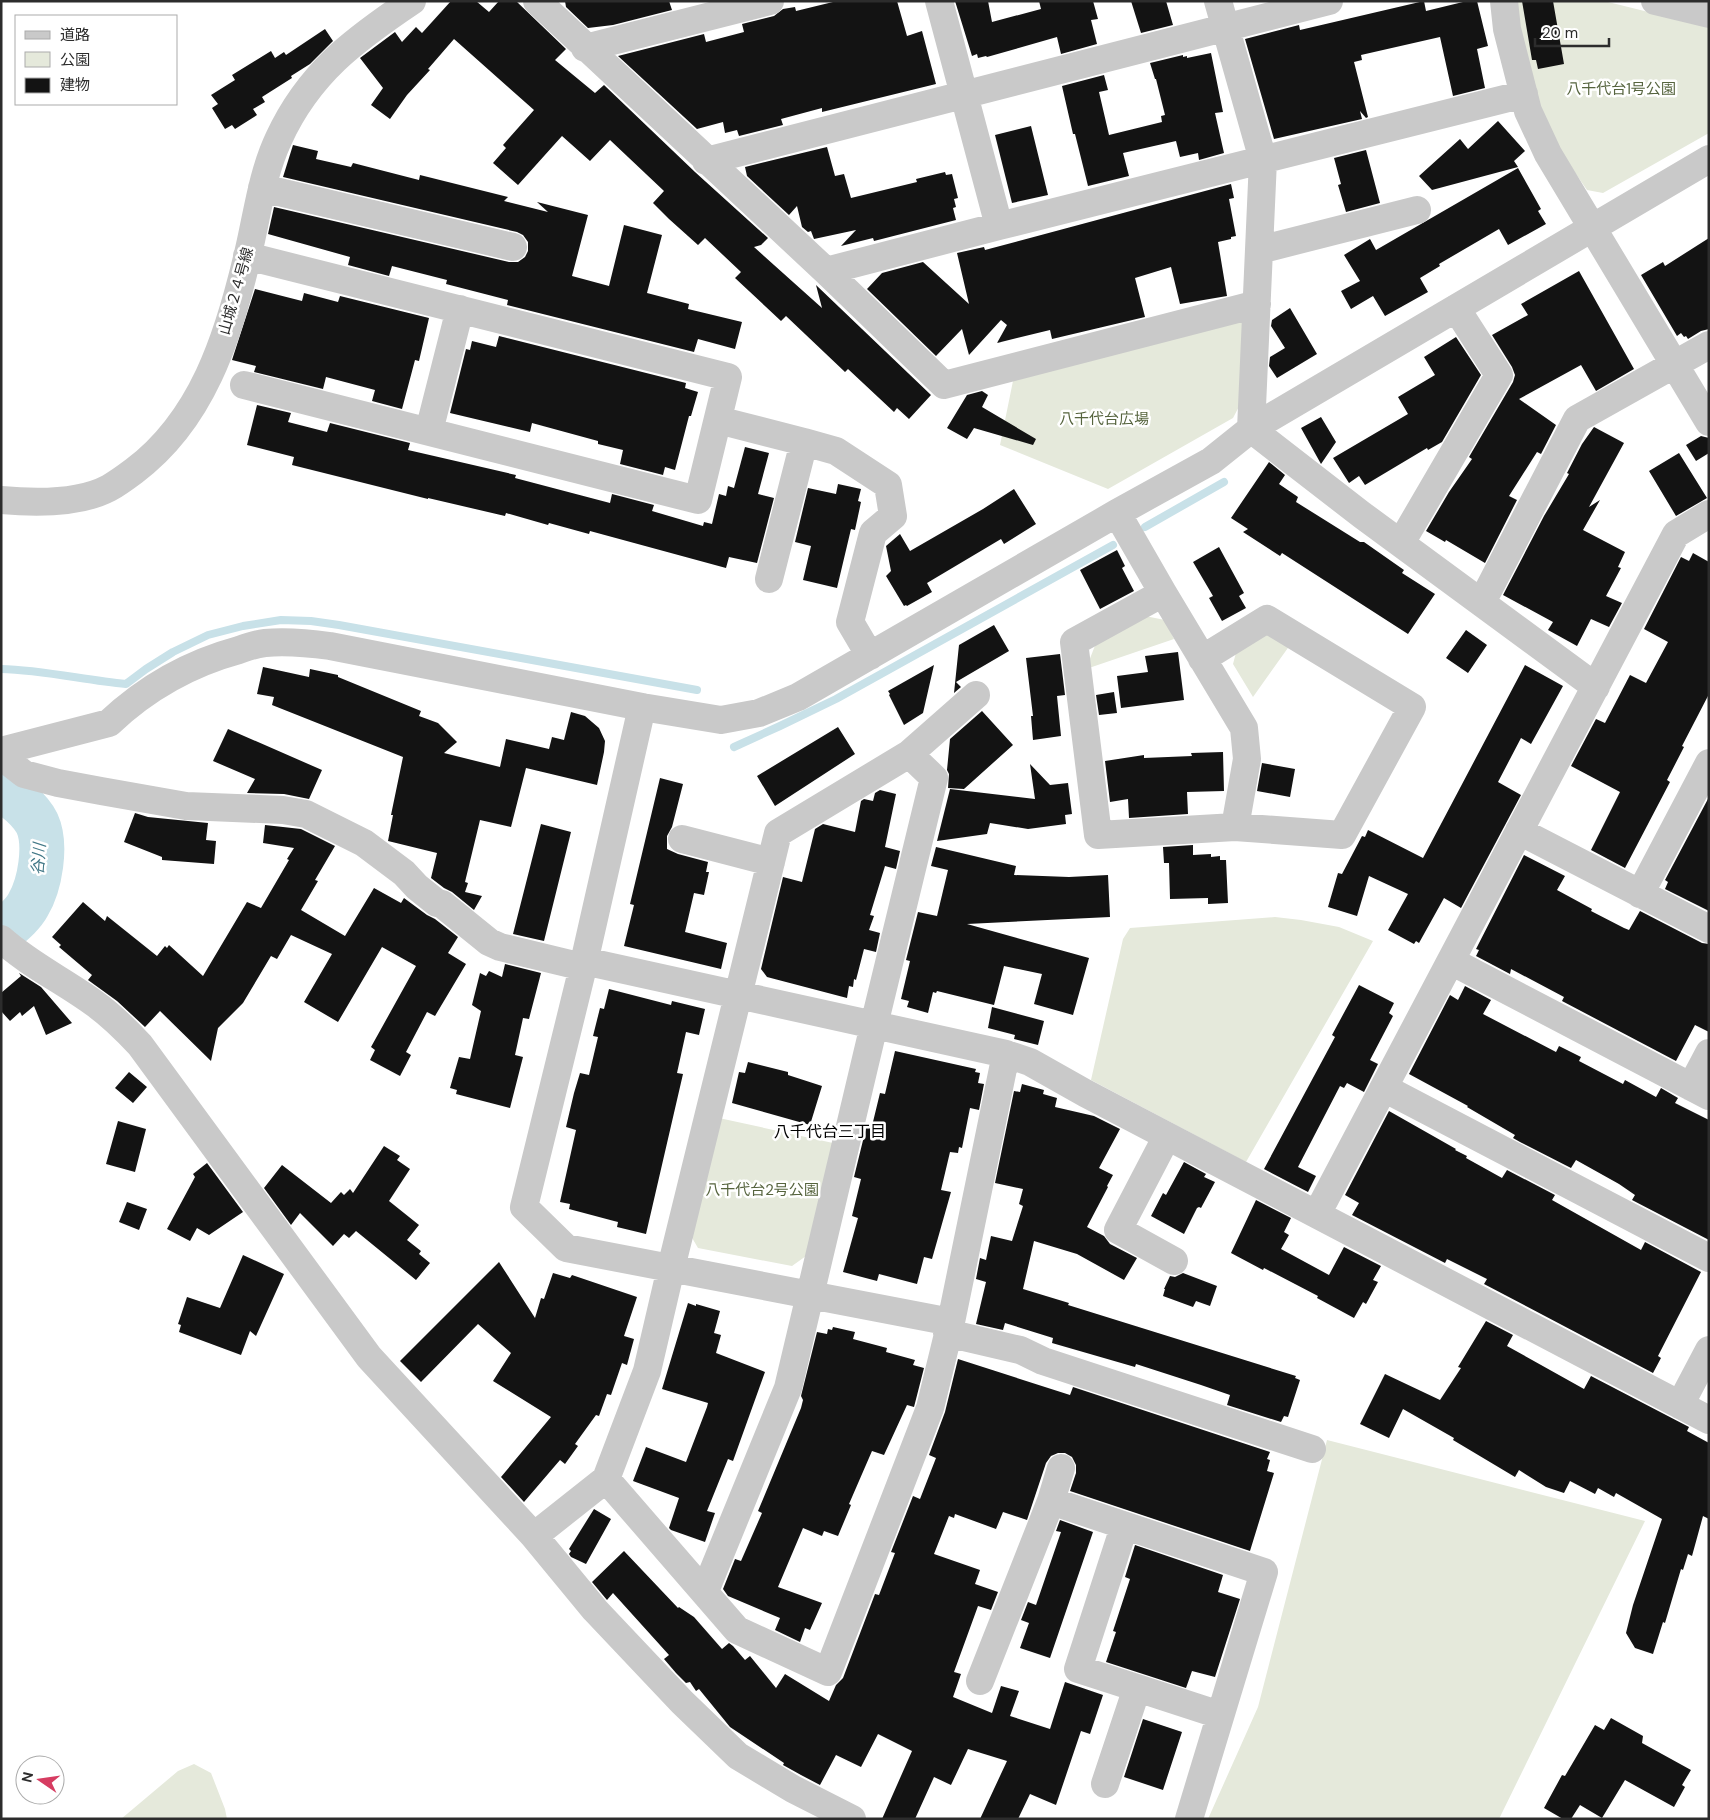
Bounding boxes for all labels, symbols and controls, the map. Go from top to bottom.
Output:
legend [15,15,178,105]
scale bar [1535,15,1609,47]
text: 20 m [1542,23,1578,43]
text: 道路 [60,25,90,45]
text: 公園 [60,50,90,70]
text: 建物 [60,75,90,95]
park label: 八千代台1号公園 [1566,79,1676,99]
street label: 山城２４号線 [214,245,258,337]
park label: 八千代台広場 [1059,409,1149,429]
water label: 谷川 [27,840,50,876]
district label: 八千代台三丁目 [774,1121,886,1142]
park label: 八千代台2号公園 [705,1180,819,1200]
north arrow [15,1755,65,1805]
text: N [17,1770,37,1784]

